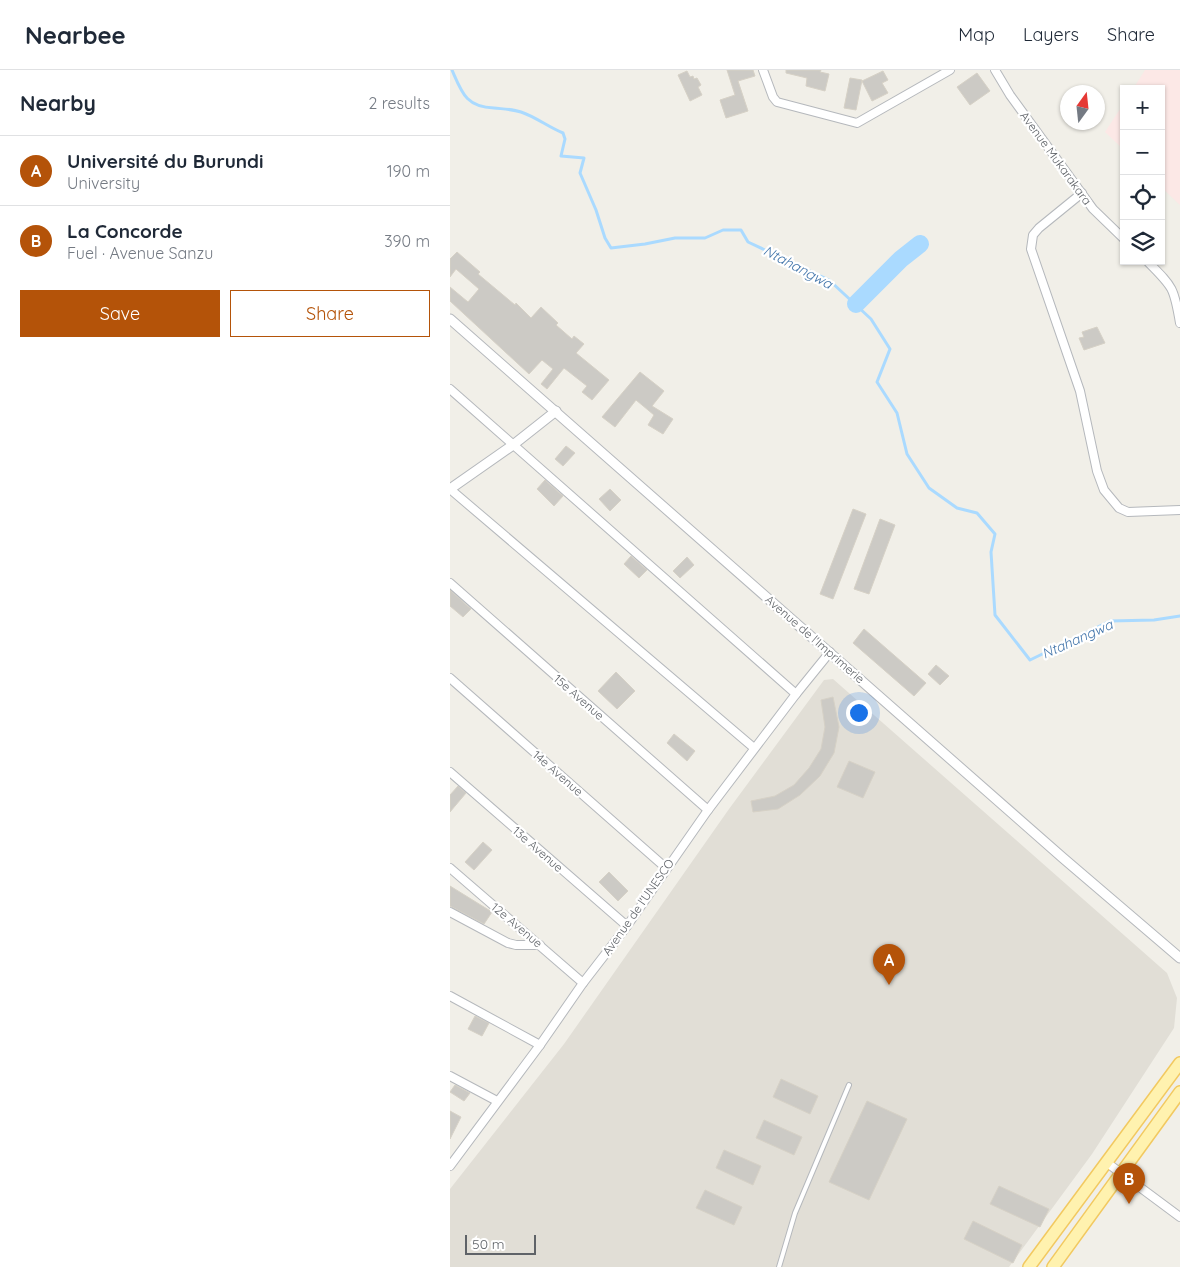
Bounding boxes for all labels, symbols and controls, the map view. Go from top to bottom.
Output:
text: Nearbee [25,20,126,50]
text: Map [958,23,995,46]
text: Layers [1023,23,1079,46]
text: Share [1107,23,1155,46]
north arrow [1060,85,1105,130]
map controls [1120,85,1165,265]
button: + [1120,85,1165,130]
text: Nearby [20,90,96,116]
text: 2 results [368,93,430,113]
street label: Avenue Mukarakara [1017,108,1095,208]
button: − [1120,130,1165,175]
text: Université du Burundi [67,149,264,173]
text: A [31,161,41,181]
text: 190 m [387,161,430,181]
text: University [67,173,140,193]
button: locate [1120,175,1165,220]
text: La Concorde [67,219,183,243]
button: layers [1120,220,1165,265]
text: B [31,231,41,251]
text: 390 m [384,231,430,251]
water label: Ntahangwa [760,241,837,293]
text: Fuel · Avenue Sanzu [67,243,213,263]
button: Save [20,290,220,337]
button: Share [230,290,430,337]
street label: Avenue de l'Imprimerie [762,592,868,686]
water label: Ntahangwa [1039,615,1117,663]
street label: 15e Avenue [551,671,608,723]
your location [846,700,872,726]
street label: 14e Avenue [530,747,586,799]
street label: 13e Avenue [510,823,566,875]
street label: Avenue de l'UNESCO [599,856,677,958]
street label: 12e Avenue [488,899,546,951]
pin: A [873,944,905,985]
pin: B [1113,1163,1145,1204]
scale bar [465,1232,536,1255]
text: 50 m [472,1235,505,1253]

